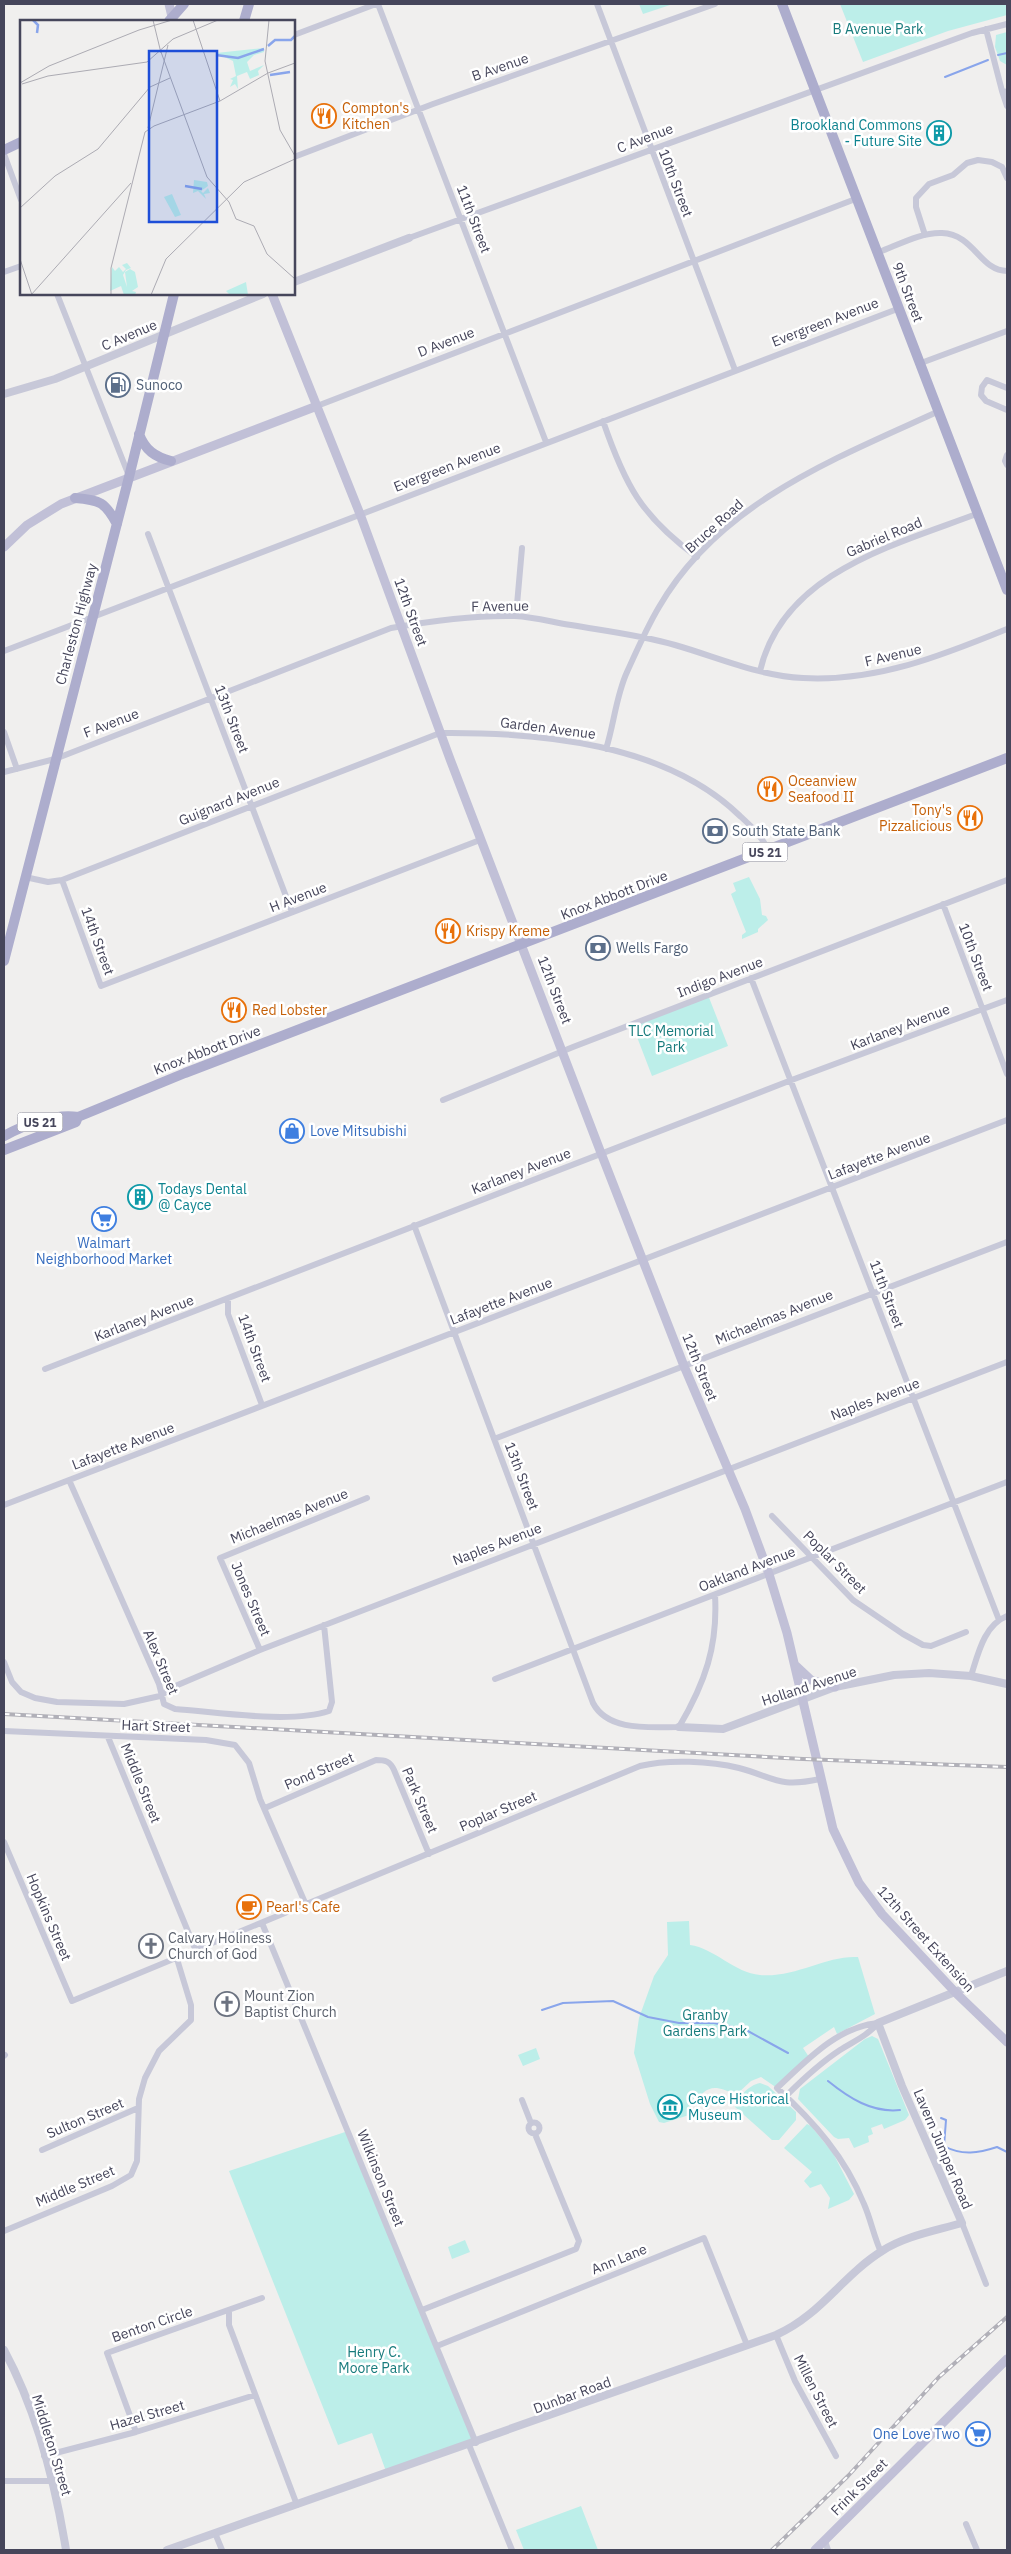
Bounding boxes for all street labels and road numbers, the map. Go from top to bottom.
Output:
street label: B Avenue [469,49,531,85]
street label: C Avenue [614,119,676,157]
street label: 10th Street [655,146,697,220]
street label: 11th Street [453,182,495,256]
street label: 9th Street [888,259,928,325]
street label: Evergreen Avenue [769,293,881,351]
street label: C Avenue [98,315,160,355]
street label: D Avenue [415,323,477,361]
street label: Evergreen Avenue [391,438,503,496]
street label: Bruce Road [681,495,747,557]
street label: Gabriel Road [843,513,925,561]
street label: Charleston Highway [51,561,101,687]
street label: 12th Street [390,575,432,649]
street label: F Avenue [471,596,529,616]
street label: F Avenue [863,640,924,670]
street label: 13th Street [211,682,253,756]
street label: F Avenue [81,704,142,742]
street label: Garden Avenue [499,713,597,743]
street label: Guignard Avenue [176,772,282,829]
road number: US 21 [742,842,788,862]
street label: Knox Abbott Drive [558,866,670,924]
street label: H Avenue [267,878,329,916]
street label: 14th Street [77,904,119,978]
street label: 10th Street [955,920,997,994]
street label: Indigo Avenue [675,952,766,1002]
street label: 12th Street [534,953,576,1027]
street label: Karlaney Avenue [848,1000,953,1054]
street label: Knox Abbott Drive [151,1021,263,1079]
road number: US 21 [18,1112,62,1132]
street label: Lafayette Avenue [825,1128,933,1184]
street label: Karlaney Avenue [469,1144,574,1198]
street label: 11th Street [866,1257,908,1331]
street label: Lafayette Avenue [447,1273,555,1329]
street label: Michaelmas Avenue [712,1285,836,1349]
street label: Karlaney Avenue [92,1291,197,1345]
street label: 14th Street [234,1311,276,1385]
street label: 12th Street [678,1331,722,1404]
street label: Naples Avenue [828,1374,922,1424]
street label: Lafayette Avenue [69,1418,177,1474]
street label: 13th Street [501,1439,543,1513]
street label: Michaelmas Avenue [227,1484,351,1548]
street label: Naples Avenue [450,1519,544,1569]
street label: Poplar Street [800,1527,871,1598]
street label: Oakland Avenue [696,1542,798,1596]
street label: Jones Street [227,1559,275,1639]
street label: Alex Street [139,1627,183,1697]
street label: Holland Avenue [759,1662,859,1710]
street label: Hart Street [121,1716,191,1736]
street label: Middle Street [117,1741,165,1826]
street label: Pond Street [282,1748,357,1794]
street label: Park Street [398,1764,442,1836]
street label: Poplar Street [457,1787,539,1835]
street label: Hopkins Street [23,1871,76,1963]
street label: 12th Street Extension [874,1882,978,1996]
street label: Lavern Jumper Road [910,2086,976,2212]
street label: Sulton Street [44,2094,126,2142]
street label: Wilkinson Street [353,2127,409,2229]
street label: Middle Street [33,2161,117,2211]
street label: Ann Lane [589,2240,650,2278]
street label: Benton Circle [109,2302,195,2346]
street label: Millen Street [790,2351,842,2431]
street label: Dunbar Road [531,2373,613,2417]
street label: Middleton Street [28,2392,76,2498]
street label: Hazel Street [108,2396,187,2434]
street label: Frink Street [827,2455,891,2519]

